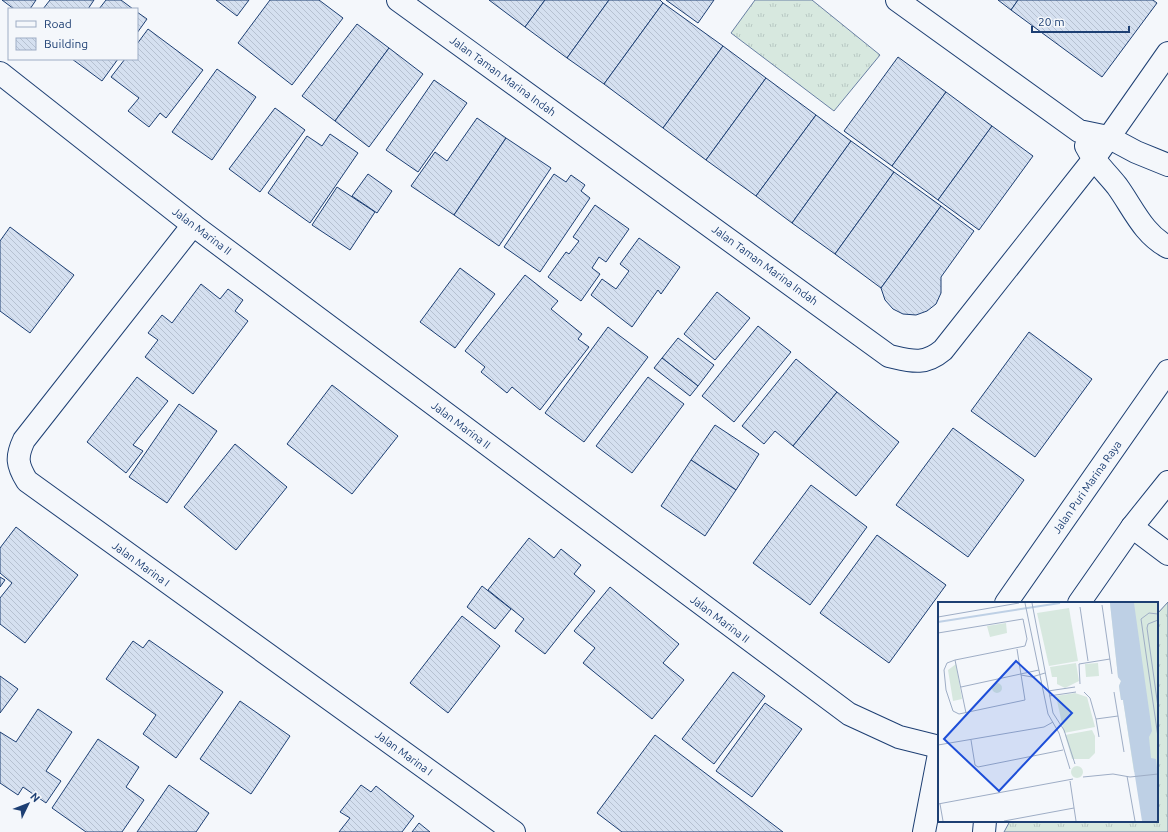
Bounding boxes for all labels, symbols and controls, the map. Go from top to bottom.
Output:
legend [8,8,138,60]
scale bar [1032,8,1129,34]
text: 20 m [1038,15,1065,28]
text: Road [44,17,72,30]
street label: Jalan Taman Marina Indah [448,34,558,118]
text: Building [44,37,88,50]
street label: Jalan Marina II [170,205,234,257]
street label: Jalan Taman Marina Indah [710,223,820,307]
street label: Jalan Marina II [429,399,493,451]
street label: Jalan Puri Marina Raya [1050,438,1124,536]
street label: Jalan Marina I [110,539,172,589]
street label: Jalan Marina II [688,593,752,645]
inset map [938,602,1158,822]
street label: Jalan Marina I [373,728,435,778]
north arrow [8,784,48,824]
text: N [28,790,43,804]

